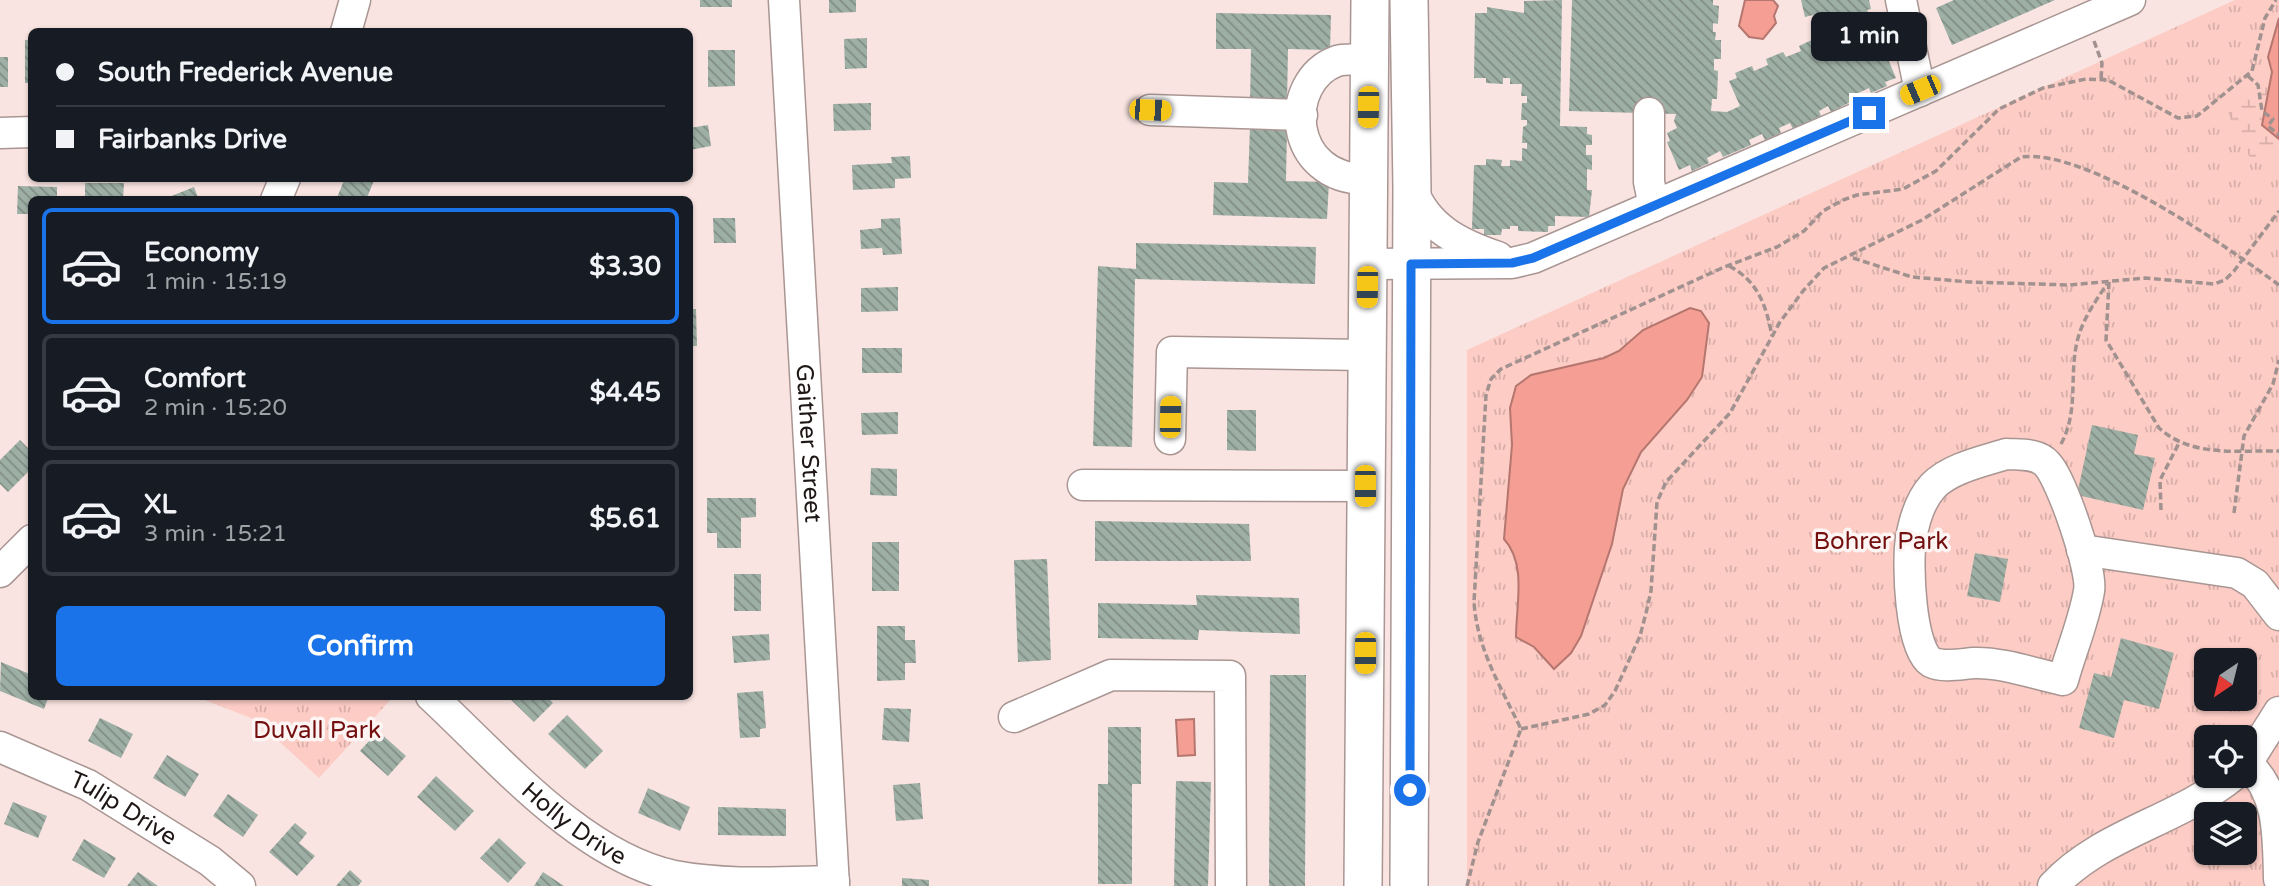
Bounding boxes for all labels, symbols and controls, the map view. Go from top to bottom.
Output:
callout: 1 min [1811,11,1927,60]
text: 1 min [1838,22,1900,50]
text: South Frederick Avenue [98,57,393,88]
car [1897,72,1944,108]
car [1358,86,1379,128]
route end [1853,97,1885,129]
car [1129,99,1172,121]
text: Fairbanks Drive [98,124,287,155]
icon: car [60,235,123,298]
text: Economy [144,237,259,268]
text: $3.30 [589,251,661,282]
car [1357,266,1378,308]
text: 1 min · 15:19 [144,268,287,296]
icon: car [60,361,123,424]
text: Comfort [144,363,246,394]
street label: Gaither Street [790,363,827,524]
text: $4.45 [590,377,661,408]
text: 2 min · 15:20 [144,394,287,422]
car [1160,396,1181,438]
car [1355,465,1376,507]
icon: car [60,487,123,550]
text: XL [144,489,176,520]
text: $5.61 [589,503,661,534]
text: 3 min · 15:21 [144,520,287,548]
park label: Bohrer Park [1814,527,1948,556]
button: Confirm [56,606,665,686]
car [1355,632,1376,674]
north arrow [2194,648,2258,710]
map controls [2194,648,2257,865]
park label: Duvall Park [253,716,381,745]
button: locate [2194,725,2257,788]
street label: Tulip Drive [66,765,182,852]
route start [1394,774,1426,806]
street label: Holly Drive [515,776,631,871]
button: layers [2194,802,2257,865]

